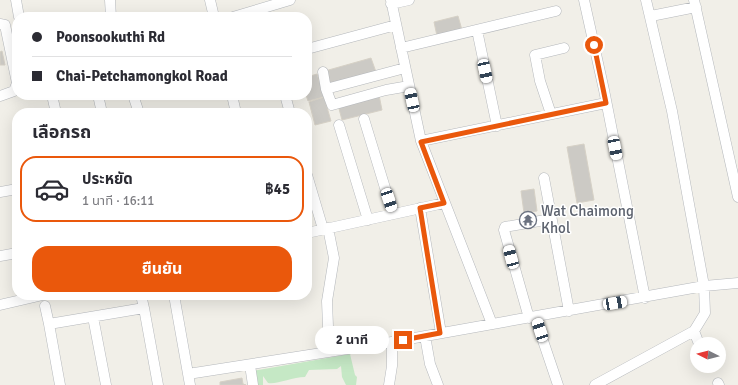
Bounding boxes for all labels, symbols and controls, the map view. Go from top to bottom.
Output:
text: Poonsookuthi Rd [56,28,165,46]
route start [585,36,603,54]
car [477,58,493,84]
text: Chai-Petchamongkol Road [56,67,228,85]
car [404,87,420,113]
text: เลือกรถ [32,121,91,143]
car [607,135,623,161]
text: ประหยัด [82,170,133,188]
icon: car [34,171,70,207]
text: ฿45 [265,180,290,198]
car [380,187,398,213]
text: 1 นาที · 16:11 [82,193,154,209]
place label: Wat Chaimong Khol [541,202,634,237]
temple icon: Wat Chaimong Khol [518,210,538,230]
car [502,244,520,270]
button: ยืนยัน [32,246,292,292]
car [602,295,628,311]
car [531,317,549,343]
callout: 2 นาที [315,326,389,354]
route end [394,331,412,349]
text: 2 นาที [336,332,368,348]
north arrow [690,337,726,373]
map controls [690,337,726,373]

